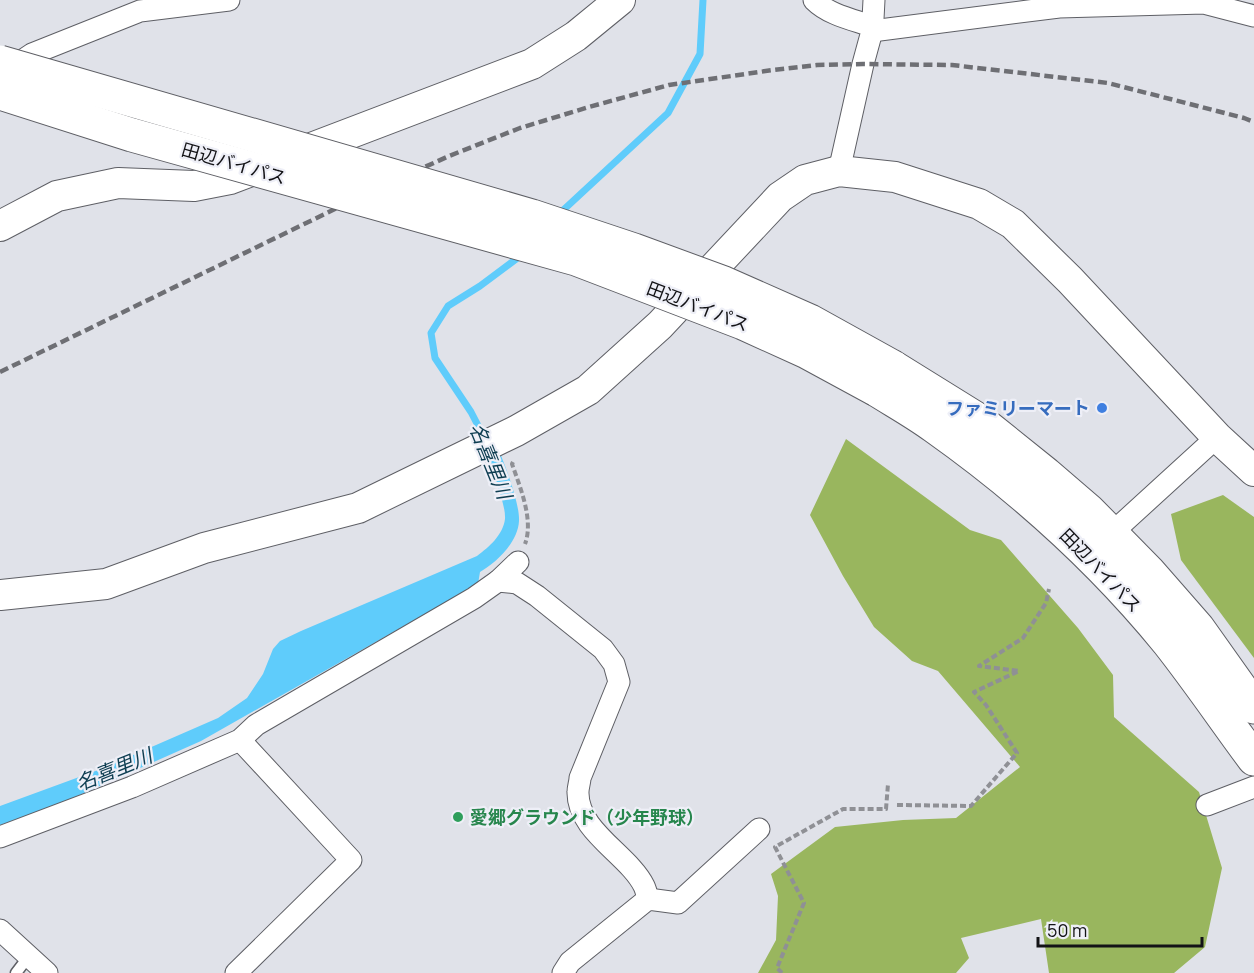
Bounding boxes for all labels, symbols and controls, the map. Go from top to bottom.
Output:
street label: 田辺バイパス [179,137,289,189]
street label: 田辺バイパス [643,276,753,336]
place label: ファミリーマート [946,396,1090,420]
marker: ファミリーマート [1095,401,1109,415]
water label: 名喜里川 [463,419,519,505]
street label: 田辺バイパス [1055,523,1147,617]
water label: 名喜里川 [72,741,158,797]
place label: 愛郷グラウンド（少年野球） [470,805,704,829]
marker: 愛郷グラウンド（少年野球） [451,810,465,824]
scale bar [1038,910,1202,948]
text: 50 m [1047,918,1087,942]

